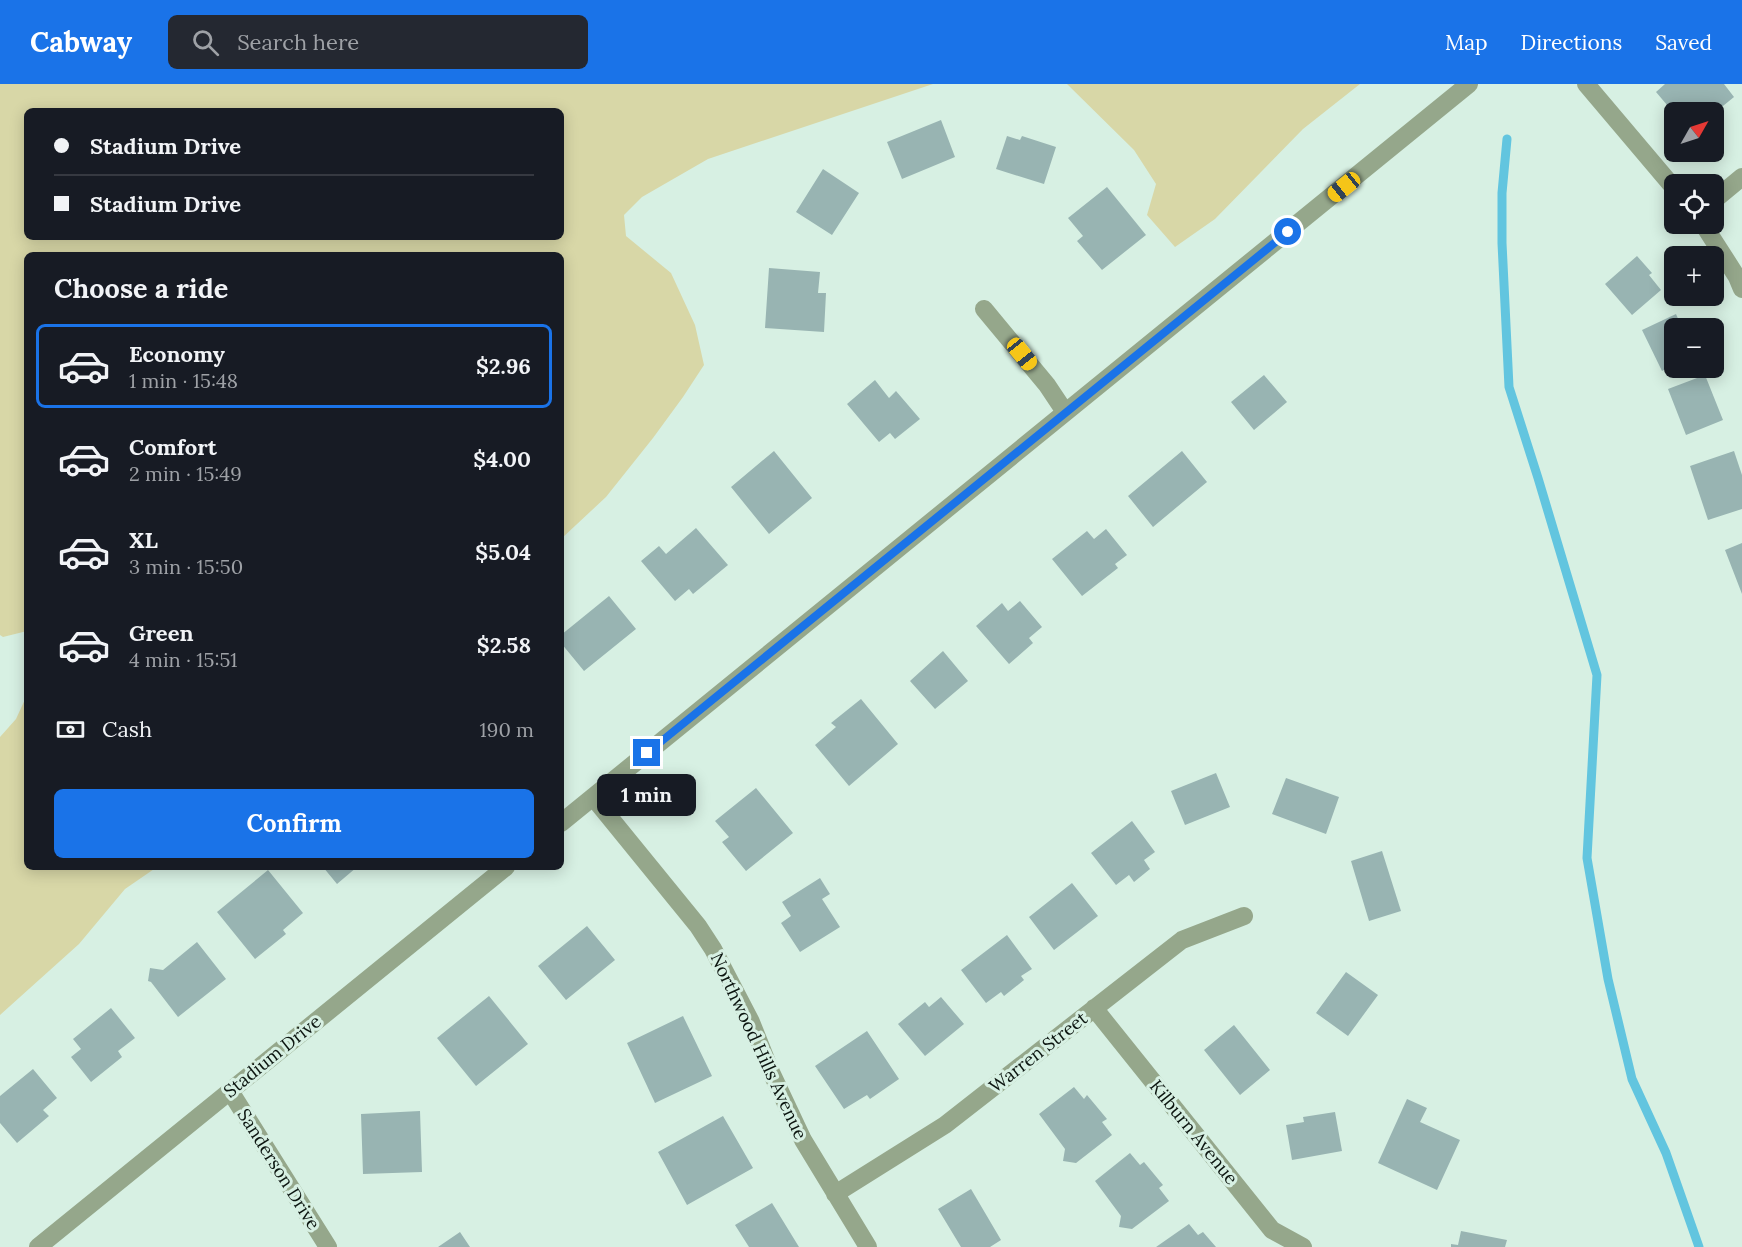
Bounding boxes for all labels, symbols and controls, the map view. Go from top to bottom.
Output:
search box [168,15,588,69]
text: Cabway [30,24,132,60]
icon: search [189,26,222,59]
text: Search here [237,28,359,56]
text: Map [1445,29,1488,56]
text: Directions [1521,29,1622,56]
text: Saved [1655,29,1712,56]
north arrow [1664,102,1724,162]
map controls [1664,102,1724,378]
text: Stadium Drive [90,132,241,160]
car [1324,169,1364,205]
button: locate [1664,174,1724,234]
text: Stadium Drive [90,190,241,218]
route start [1274,218,1301,245]
button: + [1664,246,1724,306]
text: Choose a ride [54,271,228,305]
button: − [1664,318,1724,378]
car [1004,334,1040,374]
icon: car [57,339,111,393]
text: Economy [129,340,225,368]
text: $2.96 [476,352,531,380]
text: 1 min · 15:48 [129,368,238,393]
icon: car [57,432,111,486]
text: Comfort [129,433,217,461]
text: $4.00 [473,445,531,473]
text: 2 min · 15:49 [129,461,242,486]
icon: car [57,525,111,579]
text: XL [129,526,158,554]
text: $5.04 [475,538,531,566]
text: 3 min · 15:50 [129,554,243,579]
icon: car [57,618,111,672]
text: Green [129,619,194,647]
text: $2.58 [477,631,531,659]
text: 4 min · 15:51 [129,647,238,672]
icon: cash [54,713,87,746]
text: Cash [102,715,152,743]
text: 190 m [480,717,534,742]
route end [633,739,660,766]
callout: 1 min [598,774,696,816]
text: 1 min [621,782,672,807]
button: Confirm [54,789,534,858]
street label: Northwood Hills Avenue [706,949,812,1143]
street label: Warren Street [984,1006,1092,1098]
street label: Stadium Drive [219,1010,326,1102]
street label: Kilburn Avenue [1145,1075,1243,1189]
street label: Sanderson Drive [233,1104,326,1234]

